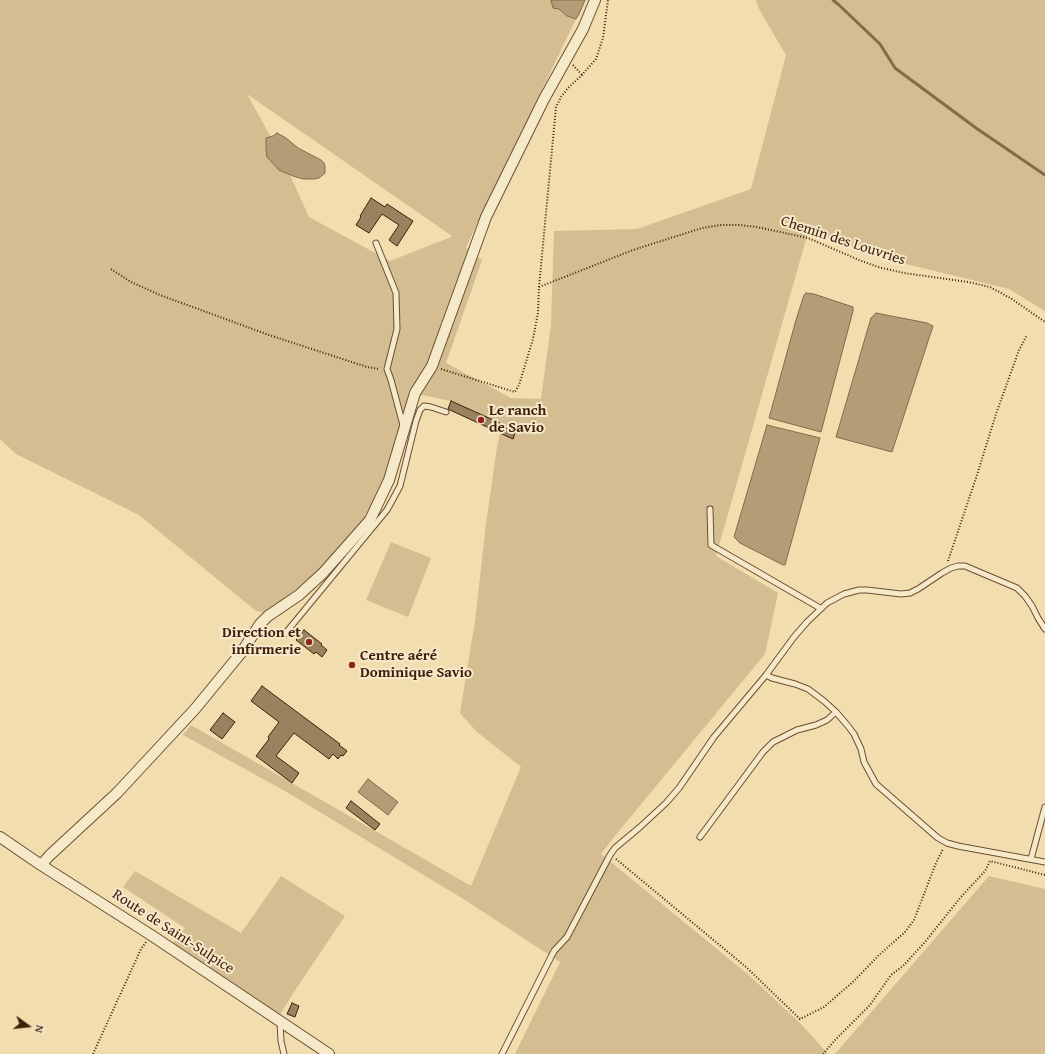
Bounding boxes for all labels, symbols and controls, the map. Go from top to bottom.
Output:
street label: Chemin des Louvries [778,212,908,270]
place label: Le ranch de Savio [489,402,546,437]
marker: Le ranch de Savio [476,415,486,425]
place label: Direction et infirmerie [222,624,301,659]
marker: Direction et infirmerie [304,637,314,647]
place label: Centre aéré Dominique Savio [360,647,472,682]
marker: Centre aéré Dominique Savio [347,660,357,670]
street label: Route de Saint-Sulpice [109,886,237,978]
north arrow [8,1006,48,1046]
text: N [31,1023,48,1035]

